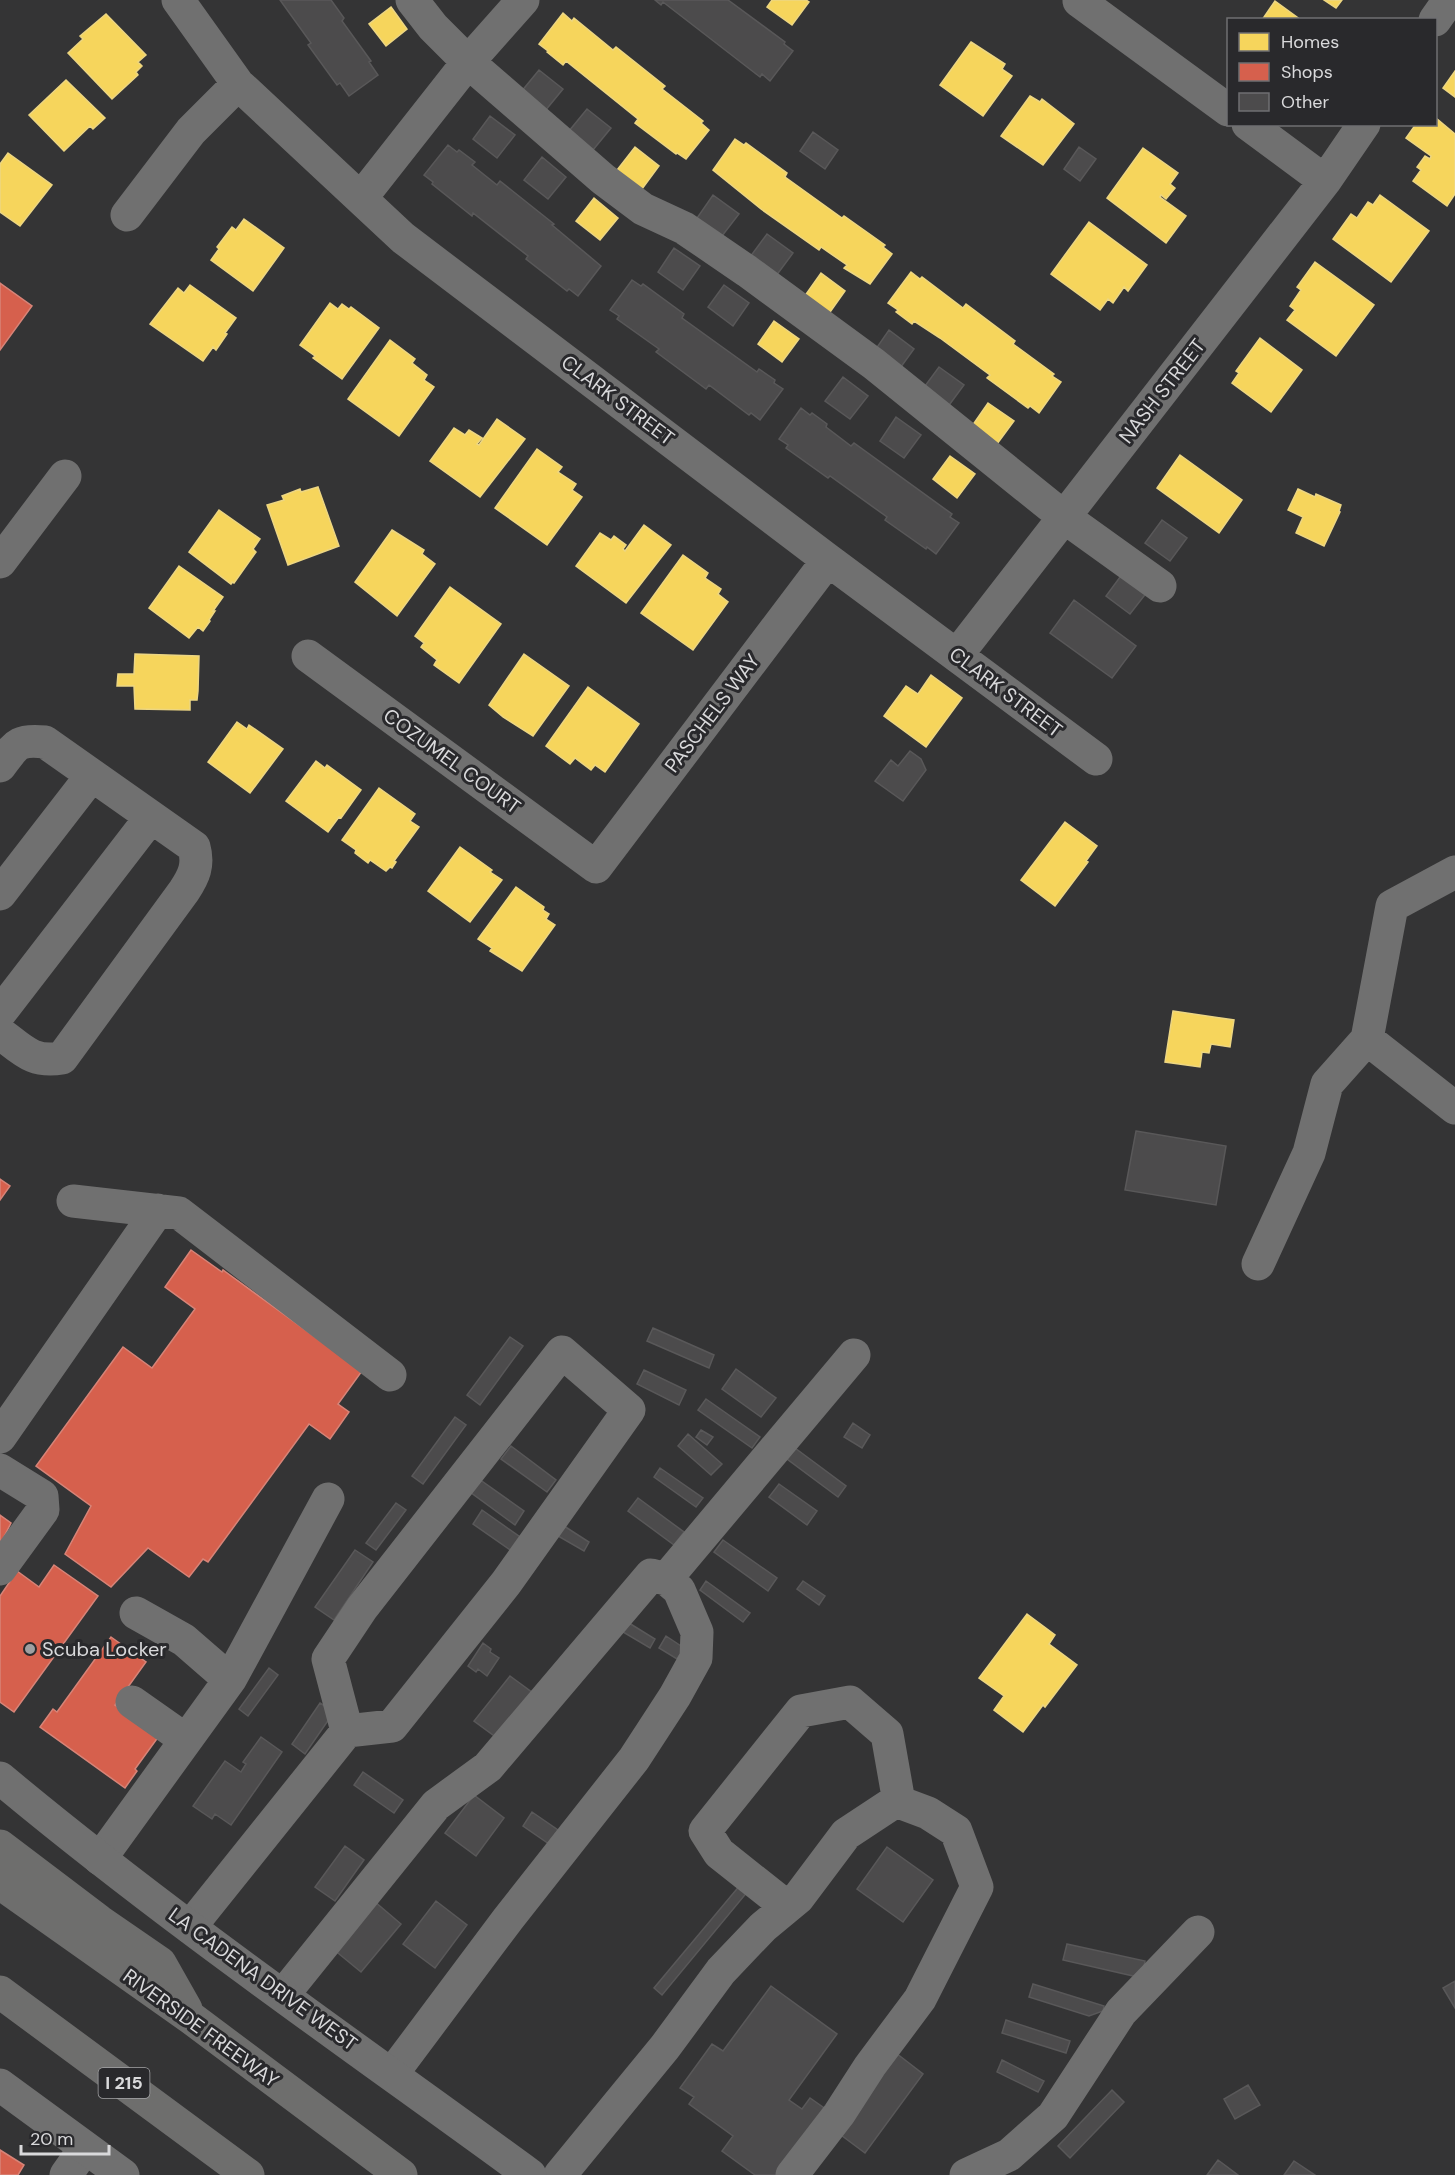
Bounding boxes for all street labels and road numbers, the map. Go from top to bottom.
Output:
street label: NASH STREET [1113,333,1211,449]
street label: CLARK STREET [556,349,680,451]
street label: CLARK STREET [944,641,1068,743]
street label: PASCHELS WAY [659,648,765,778]
street label: COZUMEL COURT [378,702,526,820]
street label: LA CADENA DRIVE WEST [163,1902,363,2056]
street label: RIVERSIDE FREEWAY [118,1963,284,2094]
road number: I 215 [98,2068,150,2098]

